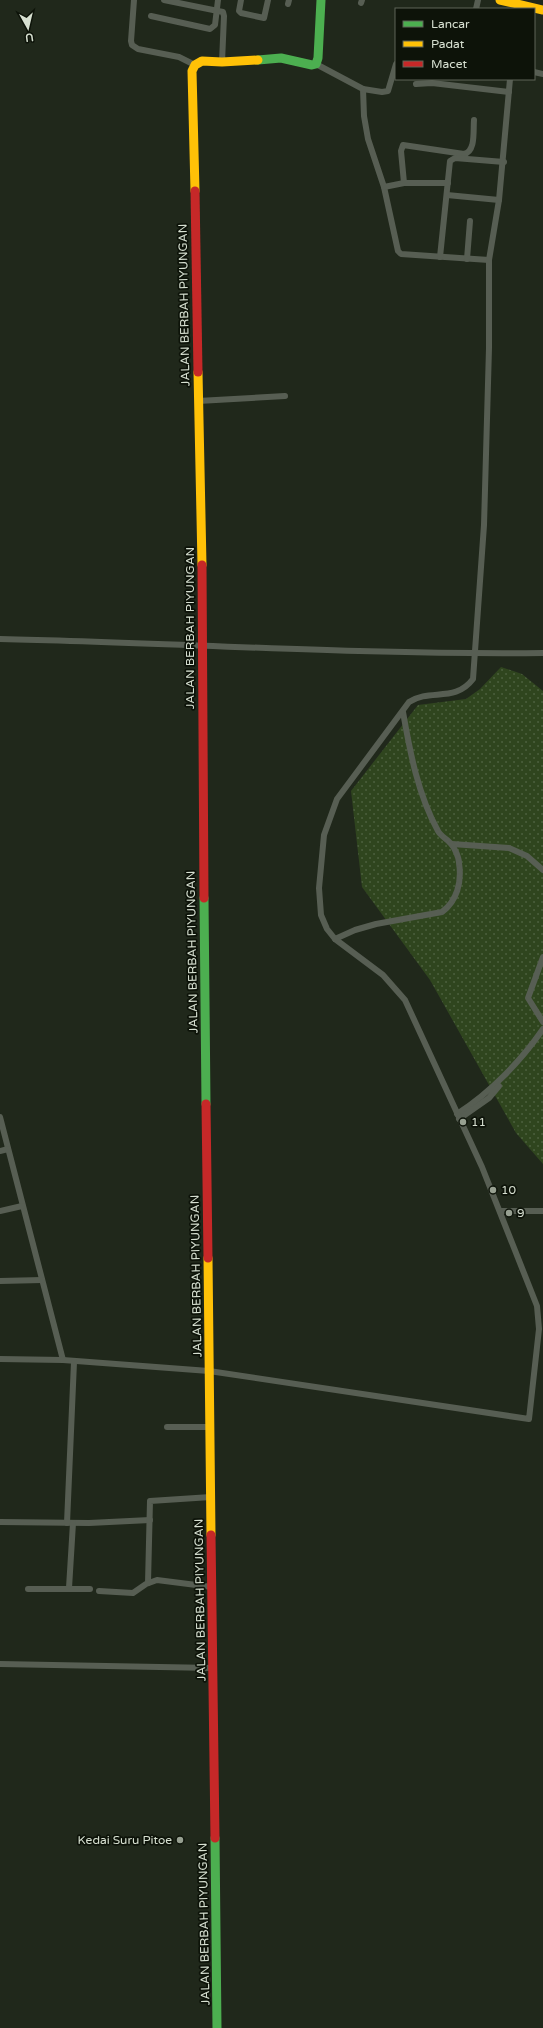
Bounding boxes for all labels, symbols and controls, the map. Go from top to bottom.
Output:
north arrow [8,8,48,48]
legend [395,8,535,80]
text: Lancar [431,17,470,31]
text: U [24,30,34,44]
text: Padat [431,37,465,51]
text: Macet [431,57,467,71]
street label: JALAN BERBAH PIYUNGAN [176,224,192,386]
street label: JALAN BERBAH PIYUNGAN [183,547,197,709]
street label: JALAN BERBAH PIYUNGAN [184,871,200,1033]
place label: 11 [471,1115,486,1129]
marker: 11 [458,1117,468,1127]
place label: 10 [501,1183,517,1197]
marker: 10 [488,1185,498,1195]
street label: JALAN BERBAH PIYUNGAN [188,1195,204,1357]
place label: 9 [517,1206,525,1220]
marker: 9 [504,1208,514,1218]
street label: JALAN BERBAH PIYUNGAN [192,1519,208,1681]
place label: Kedai Suru Pitoe [78,1833,172,1847]
marker: Kedai Suru Pitoe [175,1835,185,1845]
street label: JALAN BERBAH PIYUNGAN [196,1843,212,2005]

